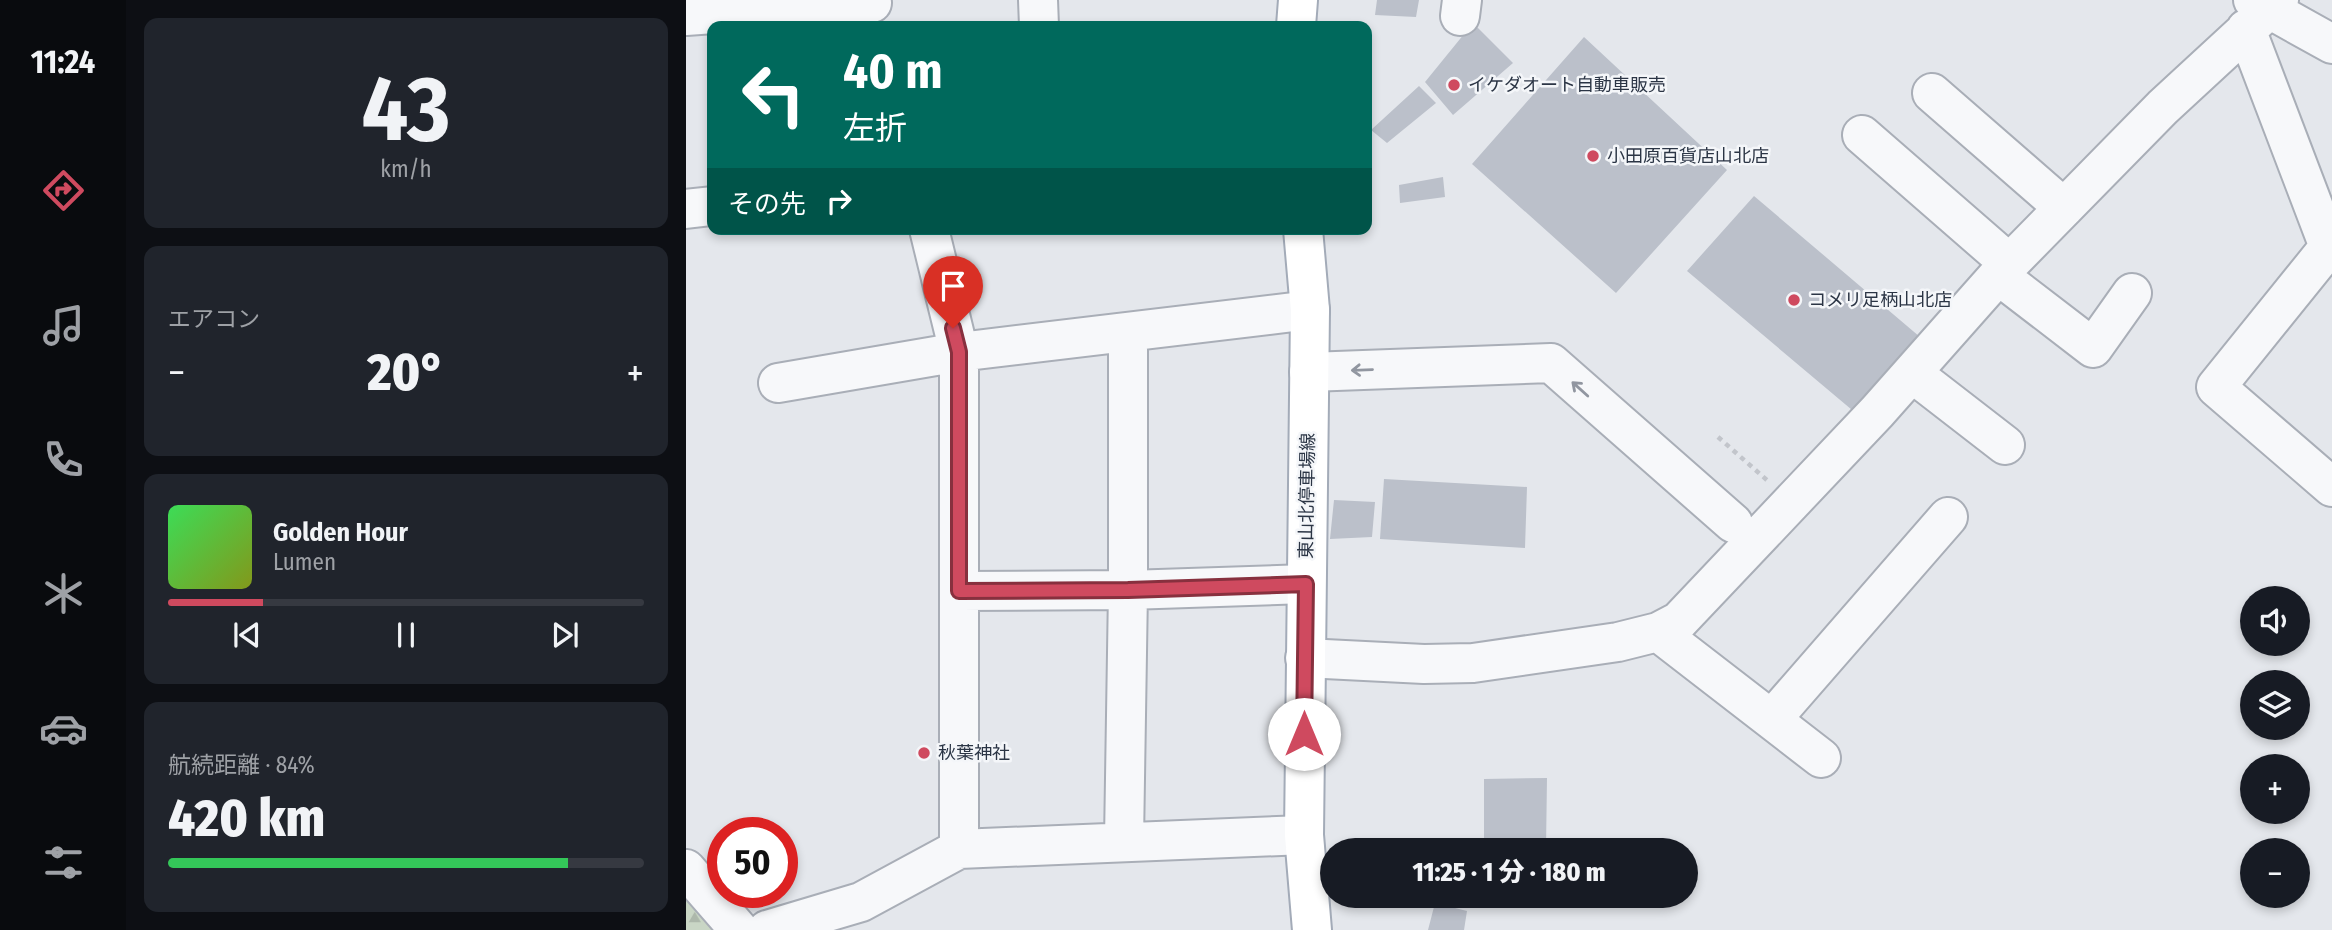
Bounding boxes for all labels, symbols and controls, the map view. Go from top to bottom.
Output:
text: 40 m [843,42,943,101]
text: 11:24 [31,43,95,81]
icon: left [728,49,819,140]
text: 43 [362,55,450,164]
place label: イケダオート自動車販売 [1468,74,1666,96]
marker: イケダオート自動車販売 [1446,77,1462,93]
text: 左折 [843,109,907,147]
place label: 小田原百貨店山北店 [1607,145,1769,167]
marker: 小田原百貨店山北店 [1585,148,1601,164]
text: km/h [380,155,432,183]
icon: directions [39,166,88,215]
icon: right [820,182,858,220]
text: その先 [728,189,806,220]
pin [923,256,983,328]
icon: arrive [934,267,972,305]
place label: コメリ足柄山北店 [1808,289,1952,311]
marker: コメリ足柄山北店 [1786,292,1802,308]
icon: music [39,301,88,350]
text: エアコン [168,305,260,333]
text: 20° [367,341,445,404]
text: − [168,350,185,396]
text: + [627,350,644,396]
one-way arrow [1351,364,1374,377]
one-way arrow [1571,381,1589,397]
street label: 東山北停車場線 [1295,433,1319,559]
icon: phone [39,435,88,484]
text: Golden Hour [273,517,408,548]
text: Lumen [273,548,336,576]
icon: climate [39,569,88,618]
map controls [2240,586,2310,908]
button: sound [2240,586,2310,656]
icon: previous [228,616,266,654]
icon: pause [387,616,425,654]
icon: next [546,616,584,654]
button: layers [2240,670,2310,740]
position arrow [1267,697,1341,771]
icon: car [39,704,88,753]
place label: 秋葉神社 [938,742,1010,764]
marker: 秋葉神社 [916,745,932,761]
text: 航続距離 · 84% [168,751,315,779]
button: + [2240,754,2310,824]
text: 420 km [168,787,325,850]
speed limit sign: 50 [707,817,798,908]
icon: filters [39,838,88,887]
button: − [2240,838,2310,908]
text: 11:25 · 1 分 · 180 m [1412,857,1606,888]

